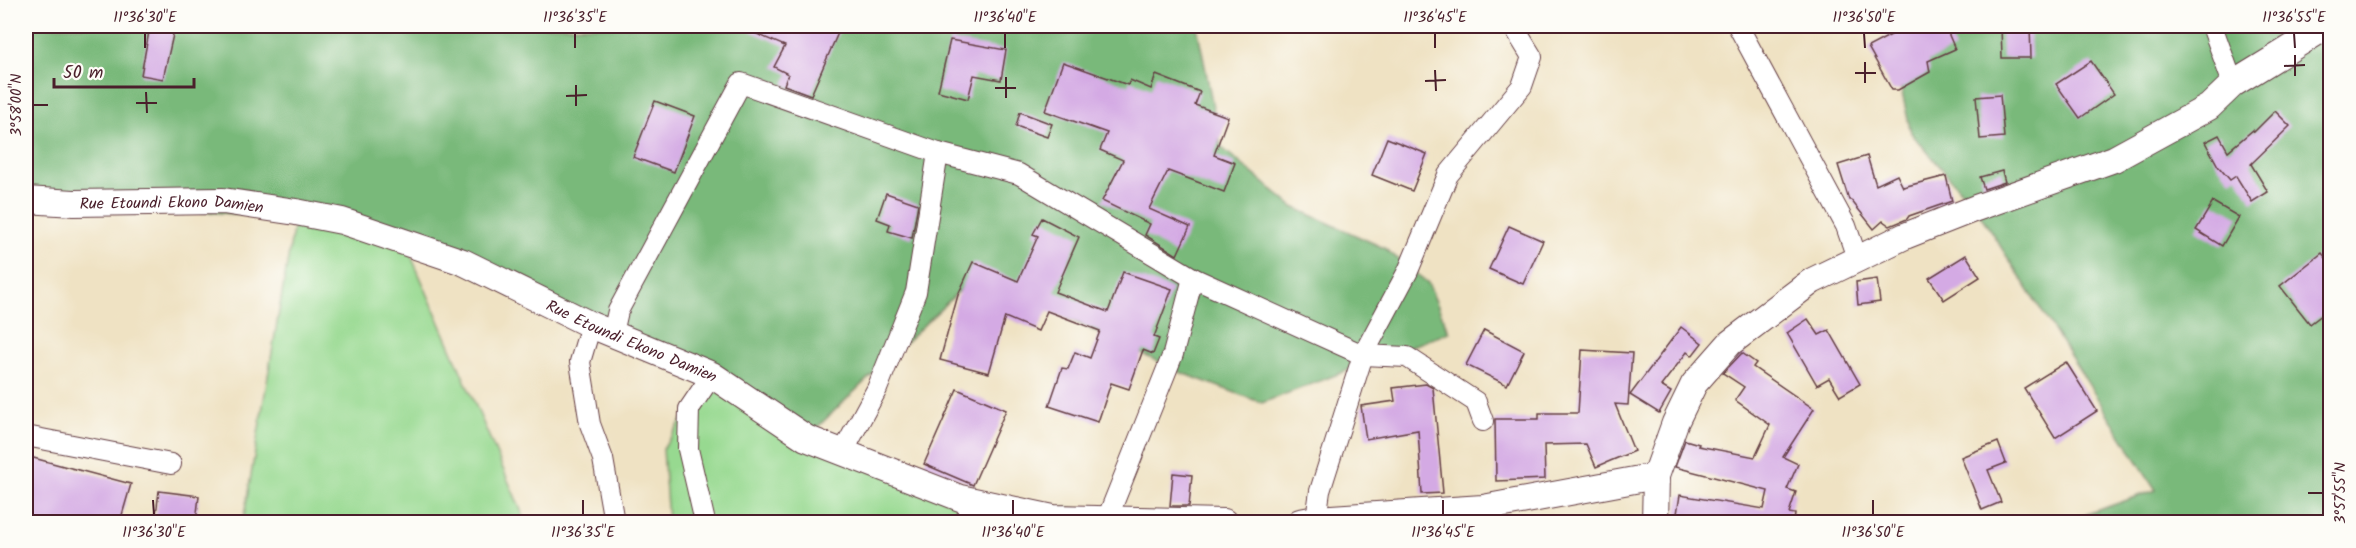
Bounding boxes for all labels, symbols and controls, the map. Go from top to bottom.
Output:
text: 11°36'30"E [113,6,178,30]
text: 11°36'35"E [543,6,608,30]
text: 11°36'40"E [973,6,1038,30]
text: 11°36'45"E [1403,6,1468,30]
text: 11°36'50"E [1833,6,1897,30]
text: 11°36'55"E [2262,6,2327,30]
scale bar [54,51,194,89]
text: 50 m [63,59,103,88]
text: 3°58'00"N [5,73,29,137]
street label: Rue Etoundi Ekono Damien [80,190,265,221]
street label: Rue Etoundi Ekono Damien [541,294,722,389]
text: 3°57'55"N [2329,462,2353,524]
text: 11°36'30"E [122,521,187,545]
text: 11°36'35"E [551,521,616,545]
text: 11°36'40"E [981,521,1046,545]
text: 11°36'45"E [1411,521,1476,545]
text: 11°36'50"E [1842,521,1906,545]

